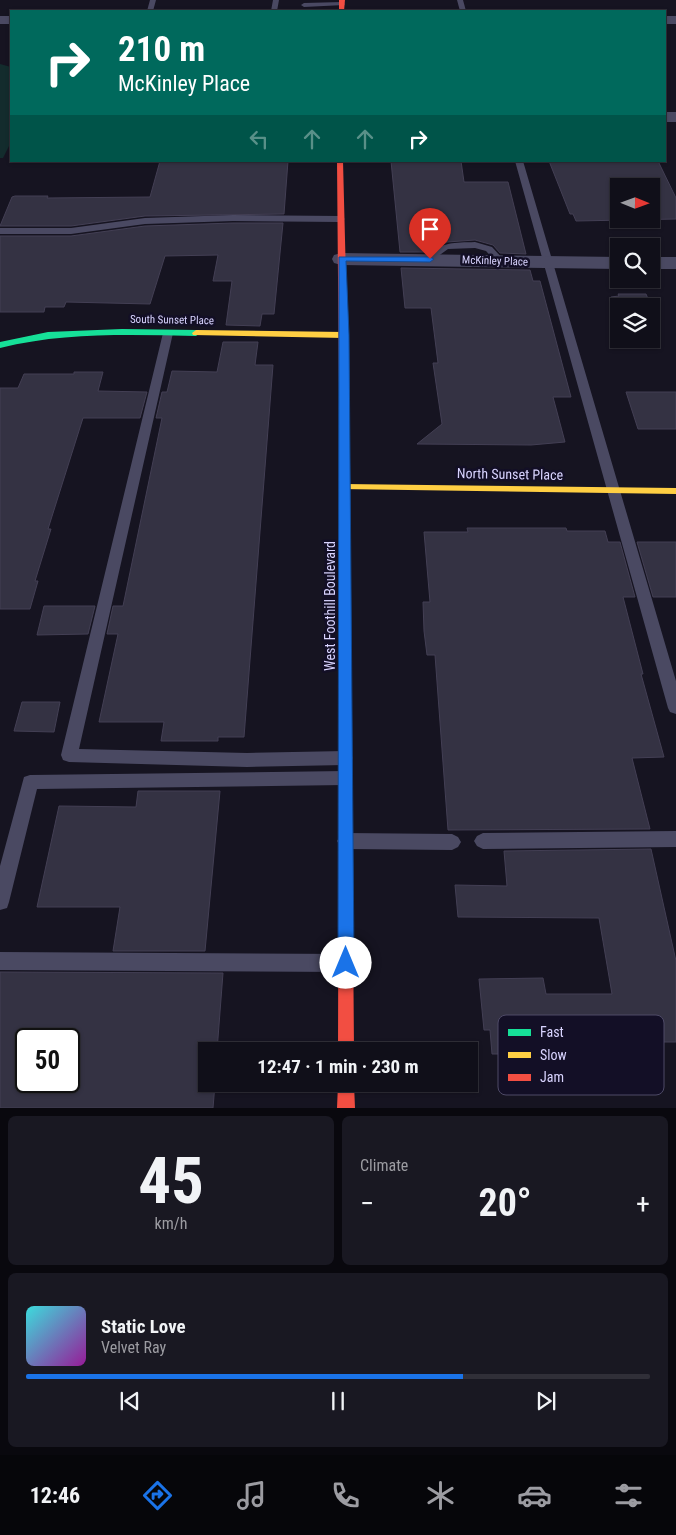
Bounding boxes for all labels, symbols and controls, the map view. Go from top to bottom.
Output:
text: 210 m [118,29,205,70]
icon: right [35,30,100,95]
text: McKinley Place [118,71,250,96]
icon: left [245,125,273,153]
icon: ahead [298,125,326,153]
icon: ahead [351,125,379,153]
icon: right [404,125,432,153]
north arrow [610,178,660,228]
map controls [610,178,660,348]
pin [409,208,451,259]
icon: arrive [416,215,444,243]
button: search [610,238,660,288]
street label: McKinley Place [462,253,528,269]
button: layers [610,298,660,348]
street label: South Sunset Place [130,313,214,327]
street label: North Sunset Place [457,465,564,483]
street label: West Foothill Boulevard [322,541,338,671]
position arrow [319,936,371,988]
legend [498,1015,664,1095]
text: Fast [540,1024,564,1040]
speed limit sign: 50 [15,1028,80,1093]
text: Slow [540,1047,567,1063]
text: 12:47 · 1 min · 230 m [257,1055,419,1078]
text: Jam [540,1069,564,1085]
text: 45 [138,1143,204,1219]
text: Climate [360,1156,408,1175]
text: 20° [478,1181,532,1225]
text: − [360,1187,374,1220]
text: + [636,1187,650,1220]
text: km/h [155,1214,187,1233]
text: Static Love [101,1315,186,1338]
text: Velvet Ray [101,1338,166,1357]
icon: previous [116,1387,144,1415]
icon: pause [324,1387,352,1415]
icon: next [532,1387,560,1415]
icon: directions [140,1478,175,1513]
icon: music [234,1478,269,1513]
icon: phone [328,1478,363,1513]
icon: climate [423,1478,458,1513]
icon: car [517,1478,552,1513]
icon: filters [611,1478,646,1513]
text: 12:46 [30,1483,80,1508]

